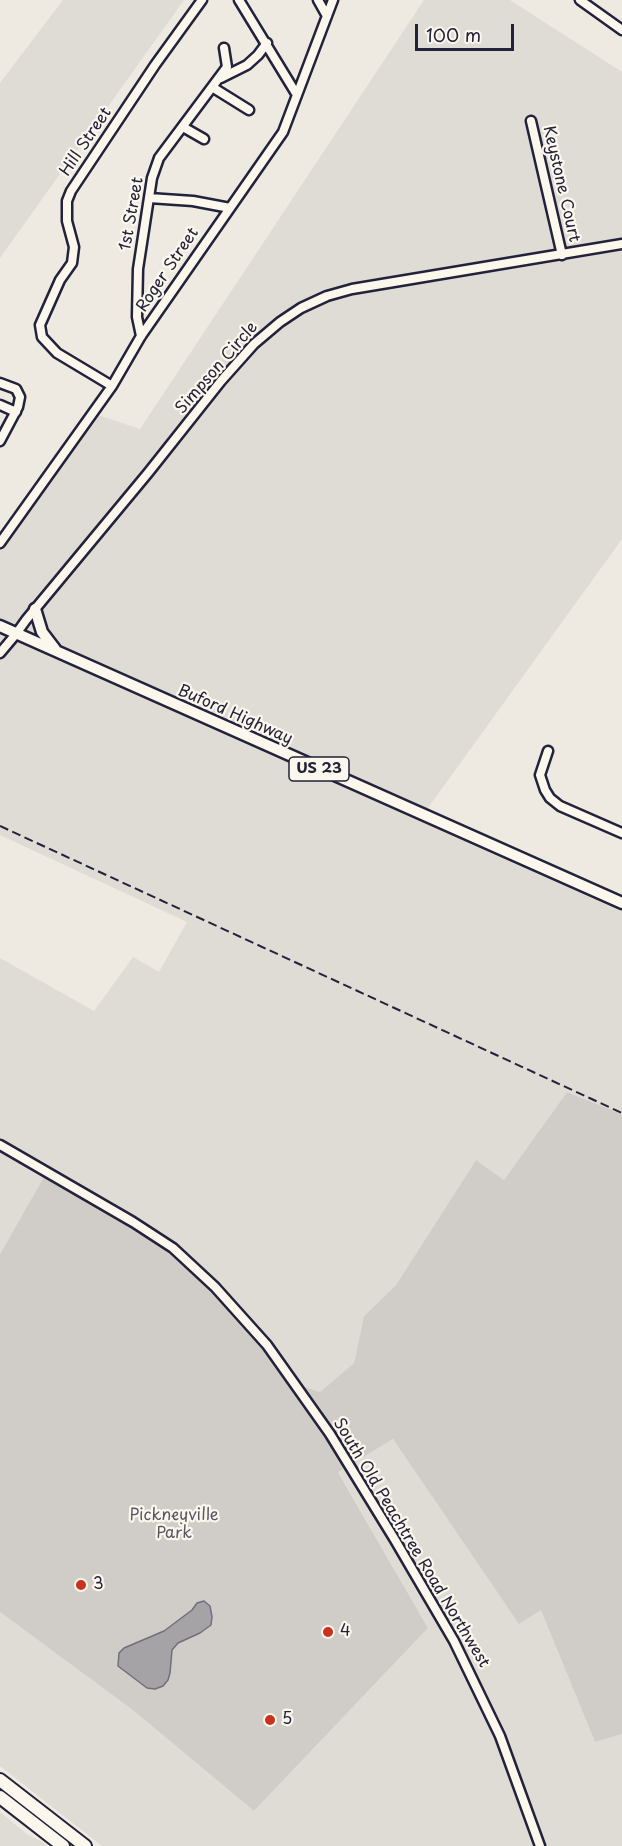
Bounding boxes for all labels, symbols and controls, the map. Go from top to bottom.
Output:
scale bar [418,12,517,50]
text: 100 m [426,21,481,48]
street label: Hill Street [56,104,116,180]
street label: Keystone Court [538,124,584,244]
street label: 1st Street [116,176,148,252]
street label: Roger Street [133,224,203,316]
street label: Simpson Circle [172,318,262,418]
street label: Buford Highway [175,681,295,749]
road number: US 23 [289,757,349,781]
street label: South Old Peachtree Road Northwest [329,1415,493,1671]
park label: Pickneyville Park [129,1506,219,1544]
place label: 3 [93,1575,104,1595]
marker: 3 [74,1578,88,1592]
place label: 4 [340,1622,351,1642]
marker: 4 [321,1625,335,1639]
place label: 5 [282,1710,292,1730]
marker: 5 [263,1713,277,1727]

